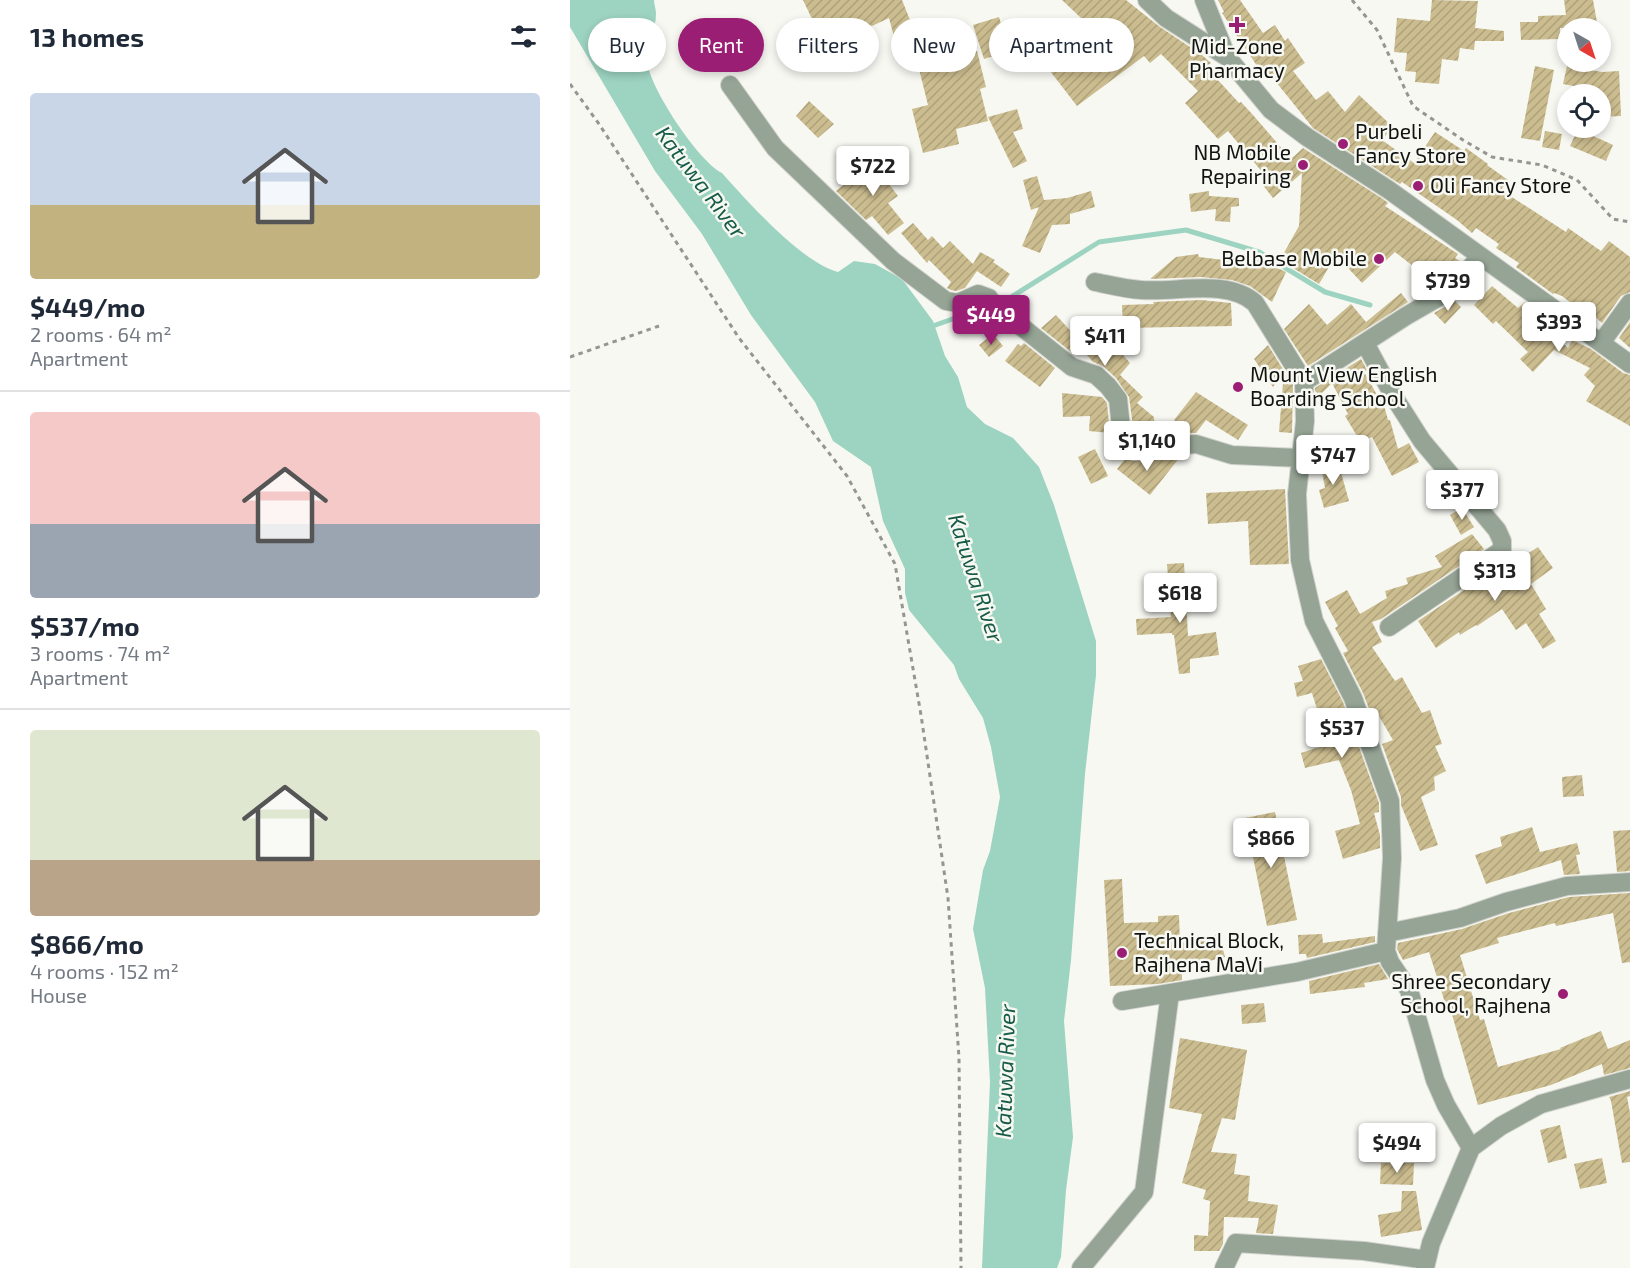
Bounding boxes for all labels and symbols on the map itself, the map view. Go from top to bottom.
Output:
marker: Mid-Zone Pharmacy [1230,18,1244,32]
north arrow [1557,18,1611,72]
place label: Mid-Zone Pharmacy [1189,33,1285,82]
place label: Purbeli Fancy Store [1355,118,1466,167]
water label: Katuwa River [651,120,753,244]
marker: Purbeli Fancy Store [1336,137,1350,151]
place label: NB Mobile Repairing [1193,139,1291,188]
pin: $722 [837,146,909,197]
marker: NB Mobile Repairing [1296,158,1310,172]
place label: Oli Fancy Store [1430,172,1571,197]
marker: Oli Fancy Store [1411,179,1425,193]
place label: Belbase Mobile [1221,245,1367,270]
marker: Belbase Mobile [1372,252,1386,266]
pin: $739 [1412,261,1484,312]
pin: $449 [955,295,1027,346]
pin: $393 [1523,302,1595,353]
pin: $411 [1069,316,1141,367]
place label: Mount View English Boarding School [1250,361,1438,410]
marker: Mount View English Boarding School [1231,380,1245,394]
pin: $1,140 [1098,421,1196,472]
pin: $747 [1297,435,1369,486]
pin: $377 [1426,470,1498,521]
water label: Katuwa River [944,510,1010,646]
pin: $313 [1459,551,1531,602]
pin: $618 [1144,573,1216,624]
pin: $537 [1306,708,1378,759]
pin: $866 [1235,818,1307,869]
place label: Technical Block, Rajhena MaVi [1134,927,1284,977]
marker: Technical Block, Rajhena MaVi [1115,946,1129,960]
place label: Shree Secondary School, Rajhena [1391,968,1551,1018]
marker: Shree Secondary School, Rajhena [1556,987,1570,1001]
water label: Katuwa River [989,1003,1019,1138]
pin: $494 [1361,1123,1433,1174]

